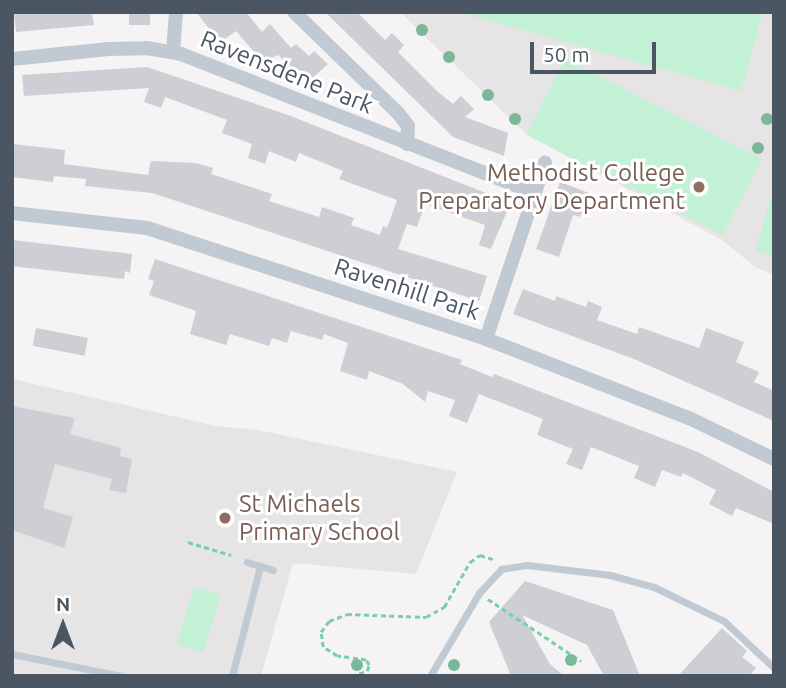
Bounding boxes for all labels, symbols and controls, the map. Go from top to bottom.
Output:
street label: Ravensdene Park [196,24,378,120]
scale bar [534,28,660,72]
text: 50 m [543,42,590,66]
place label: Methodist College Preparatory Department [418,159,685,215]
marker: Methodist College Preparatory Department [691,179,707,195]
street label: Ravenhill Park [331,252,483,326]
place label: St Michaels Primary School [239,490,400,546]
marker: St Michaels Primary School [217,510,233,526]
north arrow [28,590,98,660]
text: N [56,593,70,615]

